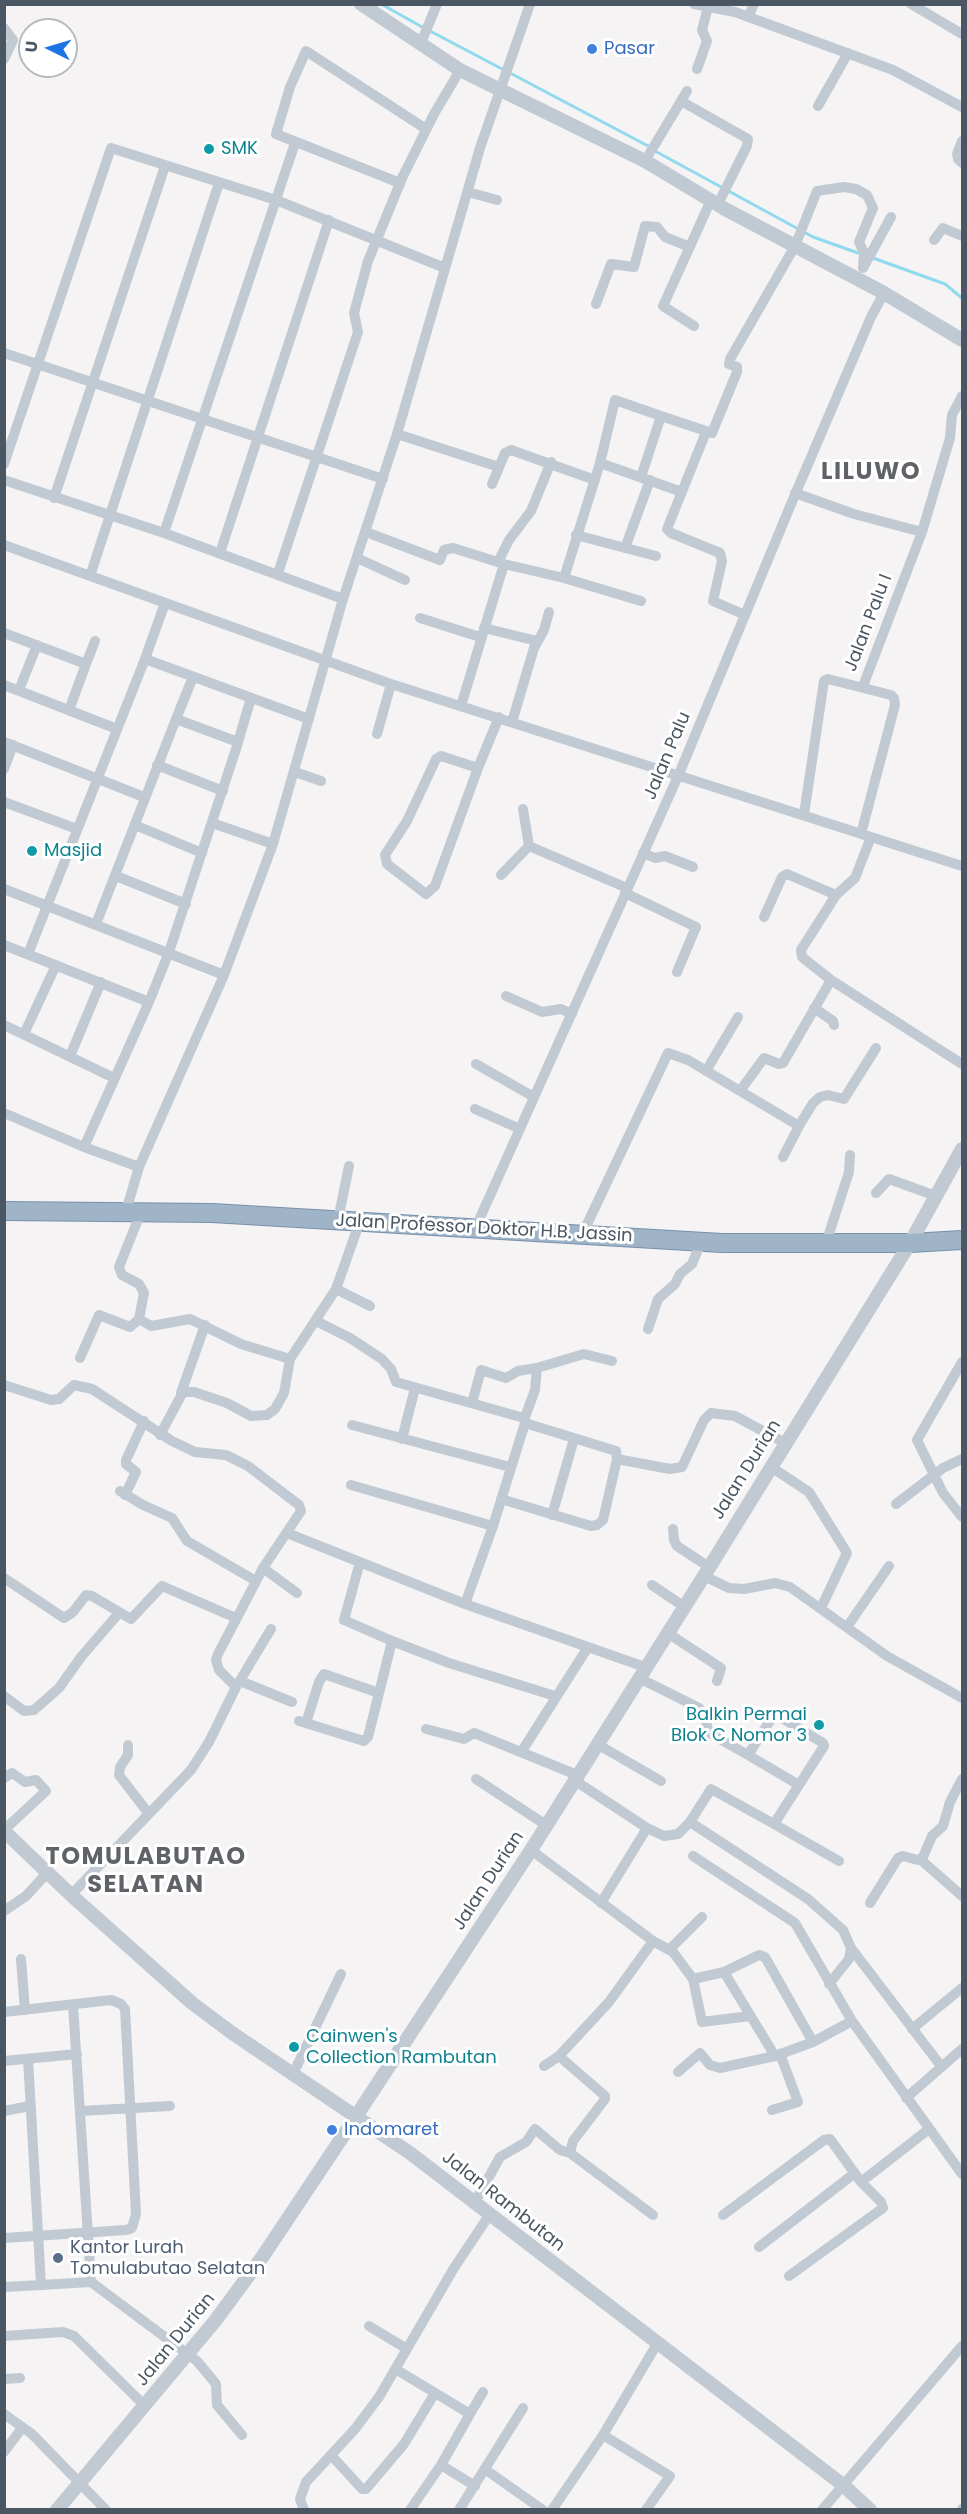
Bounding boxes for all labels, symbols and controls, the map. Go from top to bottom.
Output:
north arrow [18,18,78,78]
place label: Pasar [604,38,655,60]
text: U [20,40,44,53]
marker: Pasar [585,42,599,56]
place label: SMK [221,138,258,160]
marker: SMK [202,142,216,156]
district label: LILUWO [821,459,921,487]
street label: Jalan Palu I [841,571,897,675]
street label: Jalan Palu [640,709,696,803]
place label: Masjid [44,840,102,862]
marker: Masjid [25,844,39,858]
street label: Jalan Professor Doktor H.B. Jassin [335,1210,633,1248]
street label: Jalan Durian [708,1416,786,1524]
place label: Balkin Permai Blok C Nomor 3 [671,1704,807,1746]
marker: Balkin Permai Blok C Nomor 3 [812,1718,826,1732]
street label: Jalan Durian [449,1827,529,1935]
district label: TOMULABUTAO SELATAN [45,1844,247,1900]
place label: Cainwen's Collection Rambutan [306,2026,497,2068]
marker: Cainwen's Collection Rambutan [287,2040,301,2054]
place label: Indomaret [344,2119,439,2141]
marker: Indomaret [325,2123,339,2137]
street label: Jalan Rambutan [437,2147,569,2257]
place label: Kantor Lurah Tomulabutao Selatan [70,2237,265,2280]
marker: Kantor Lurah Tomulabutao Selatan [51,2251,65,2265]
street label: Jalan Durian [132,2289,220,2391]

